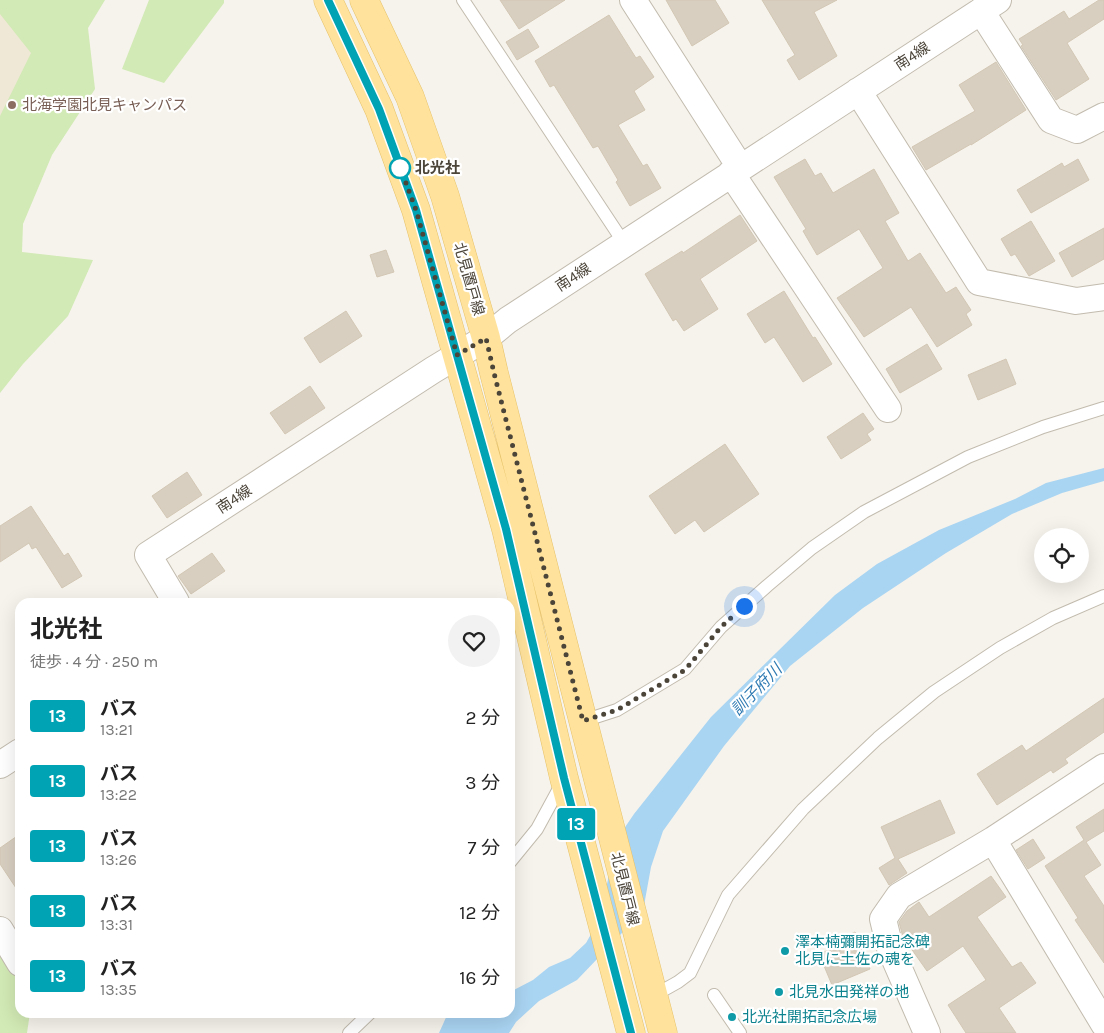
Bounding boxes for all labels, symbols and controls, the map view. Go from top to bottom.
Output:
street label: 南4線 [891,38,933,74]
place label: 北海学園北見キャンパス [22,96,187,114]
marker: 北海学園北見キャンパス [6,99,18,111]
marker: 北光社 [389,157,411,179]
place label: 北光社 [415,159,460,177]
street label: 北見置戸線 [450,240,488,318]
street label: 南4線 [552,259,594,295]
street label: 南4線 [213,481,255,517]
map controls [1034,528,1089,583]
button: locate [1034,528,1089,583]
your location [732,594,757,619]
text: 北光社 [30,615,102,643]
button: heart [448,615,500,667]
text: 徒歩 · 4 分 · 250 m [30,652,158,671]
water label: 訓子府川 [727,658,787,719]
text: バス [100,698,138,720]
text: 13 [49,705,66,727]
text: 2 分 [465,707,500,729]
text: 13:21 [100,720,133,739]
text: バス [100,763,138,785]
text: 13 [49,770,66,792]
text: 3 分 [465,772,500,794]
text: 13:22 [100,785,137,804]
line badge: 13 [554,808,598,840]
text: 13 [567,813,585,835]
text: バス [100,828,138,850]
text: 13 [49,835,66,857]
text: 7 分 [468,837,500,859]
text: 13:26 [100,850,137,869]
street label: 北見置戸線 [607,850,643,928]
text: バス [100,893,138,915]
text: 13 [49,900,66,922]
text: 12 分 [459,902,500,924]
text: 13:31 [100,915,133,934]
place label: 澤本楠彌開拓記念碑 北見に土佐の魂を [795,933,930,968]
marker: 澤本楠彌開拓記念碑 北見に土佐の魂を [779,945,791,957]
text: バス [100,958,138,980]
text: 13 [49,965,66,987]
text: 16 分 [459,967,500,989]
text: 13:35 [100,980,137,999]
place label: 北見水田発祥の地 [789,983,909,1001]
marker: 北見水田発祥の地 [773,986,785,998]
place label: 北光社開拓記念広場 [742,1008,877,1026]
marker: 北光社開拓記念広場 [726,1011,738,1023]

